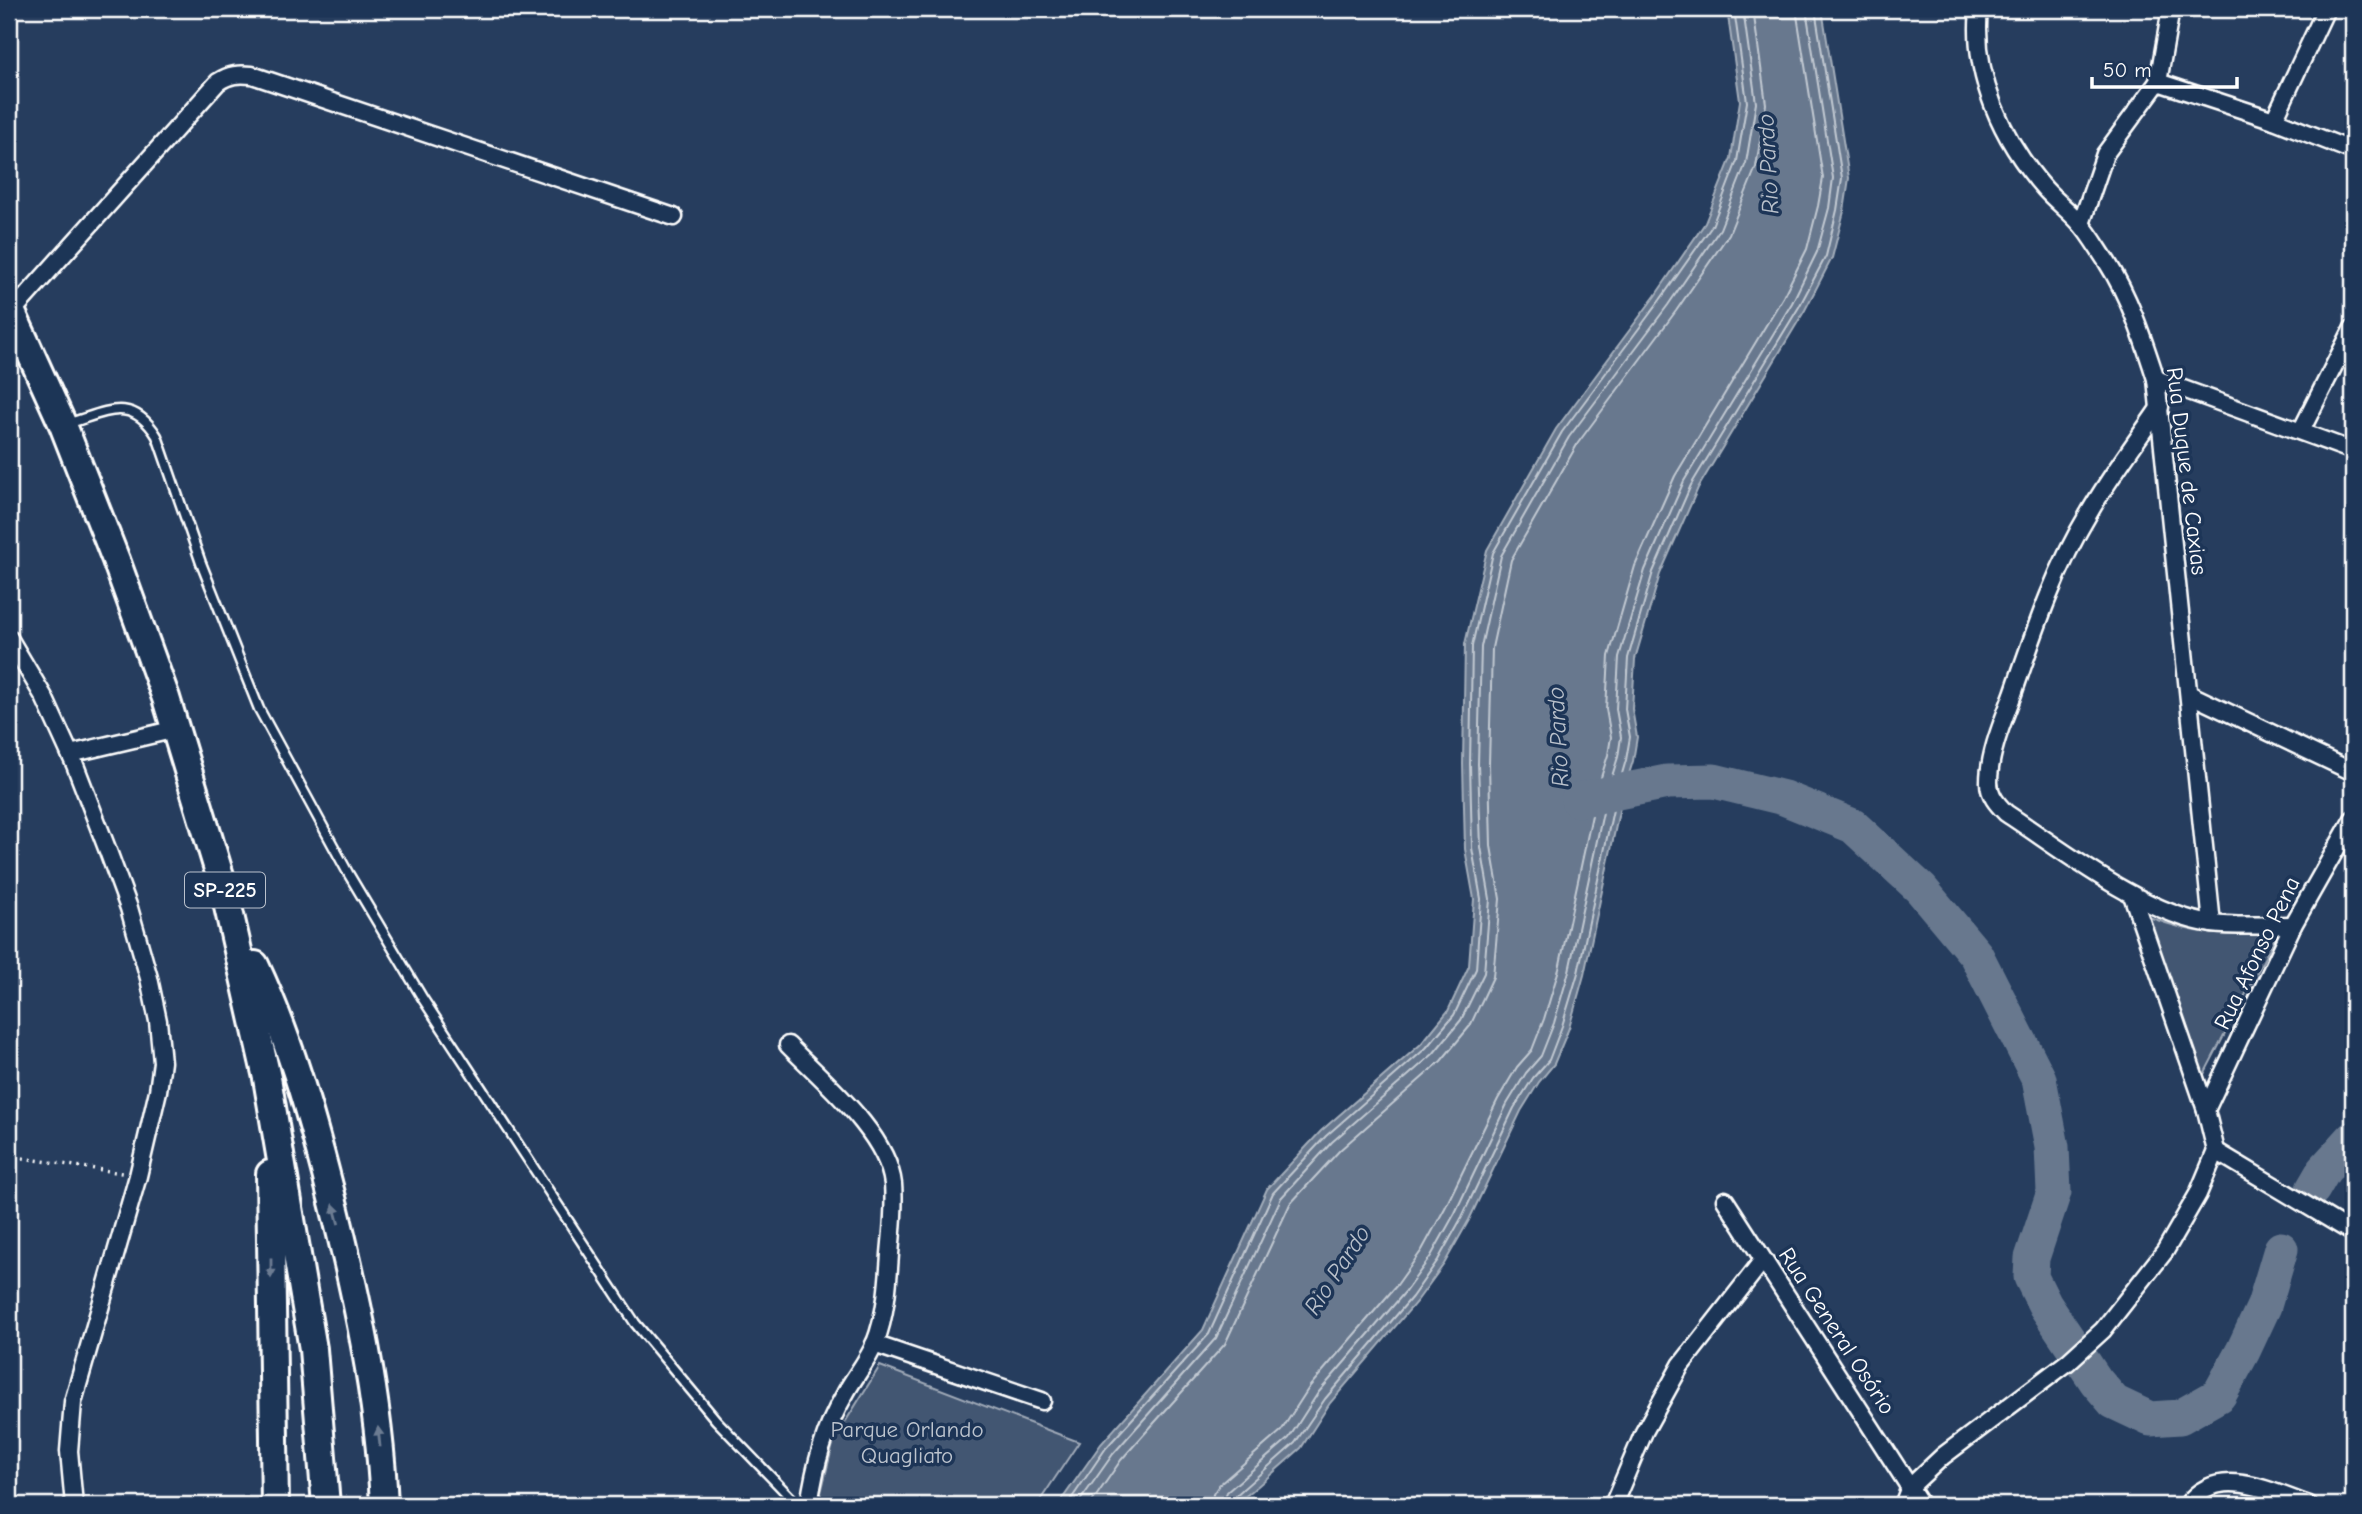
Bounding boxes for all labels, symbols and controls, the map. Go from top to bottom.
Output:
scale bar [2092,46,2238,90]
text: 50 m [2103,58,2152,82]
water label: Rio Pardo [1751,113,1785,215]
street label: Rua Duque de Caxias [2161,366,2213,576]
water label: Rio Pardo [1541,686,1575,788]
road number: SP-225 [185,872,265,908]
street label: Rua Afonso Pena [2208,872,2306,1034]
one-way arrow [330,1203,341,1225]
water label: Rio Pardo [1298,1220,1376,1320]
street label: Rua General Osório [1773,1243,1901,1419]
one-way arrow [265,1258,277,1280]
park label: Parque Orlando Quagliato [830,1416,984,1469]
one-way arrow [373,1426,384,1448]

